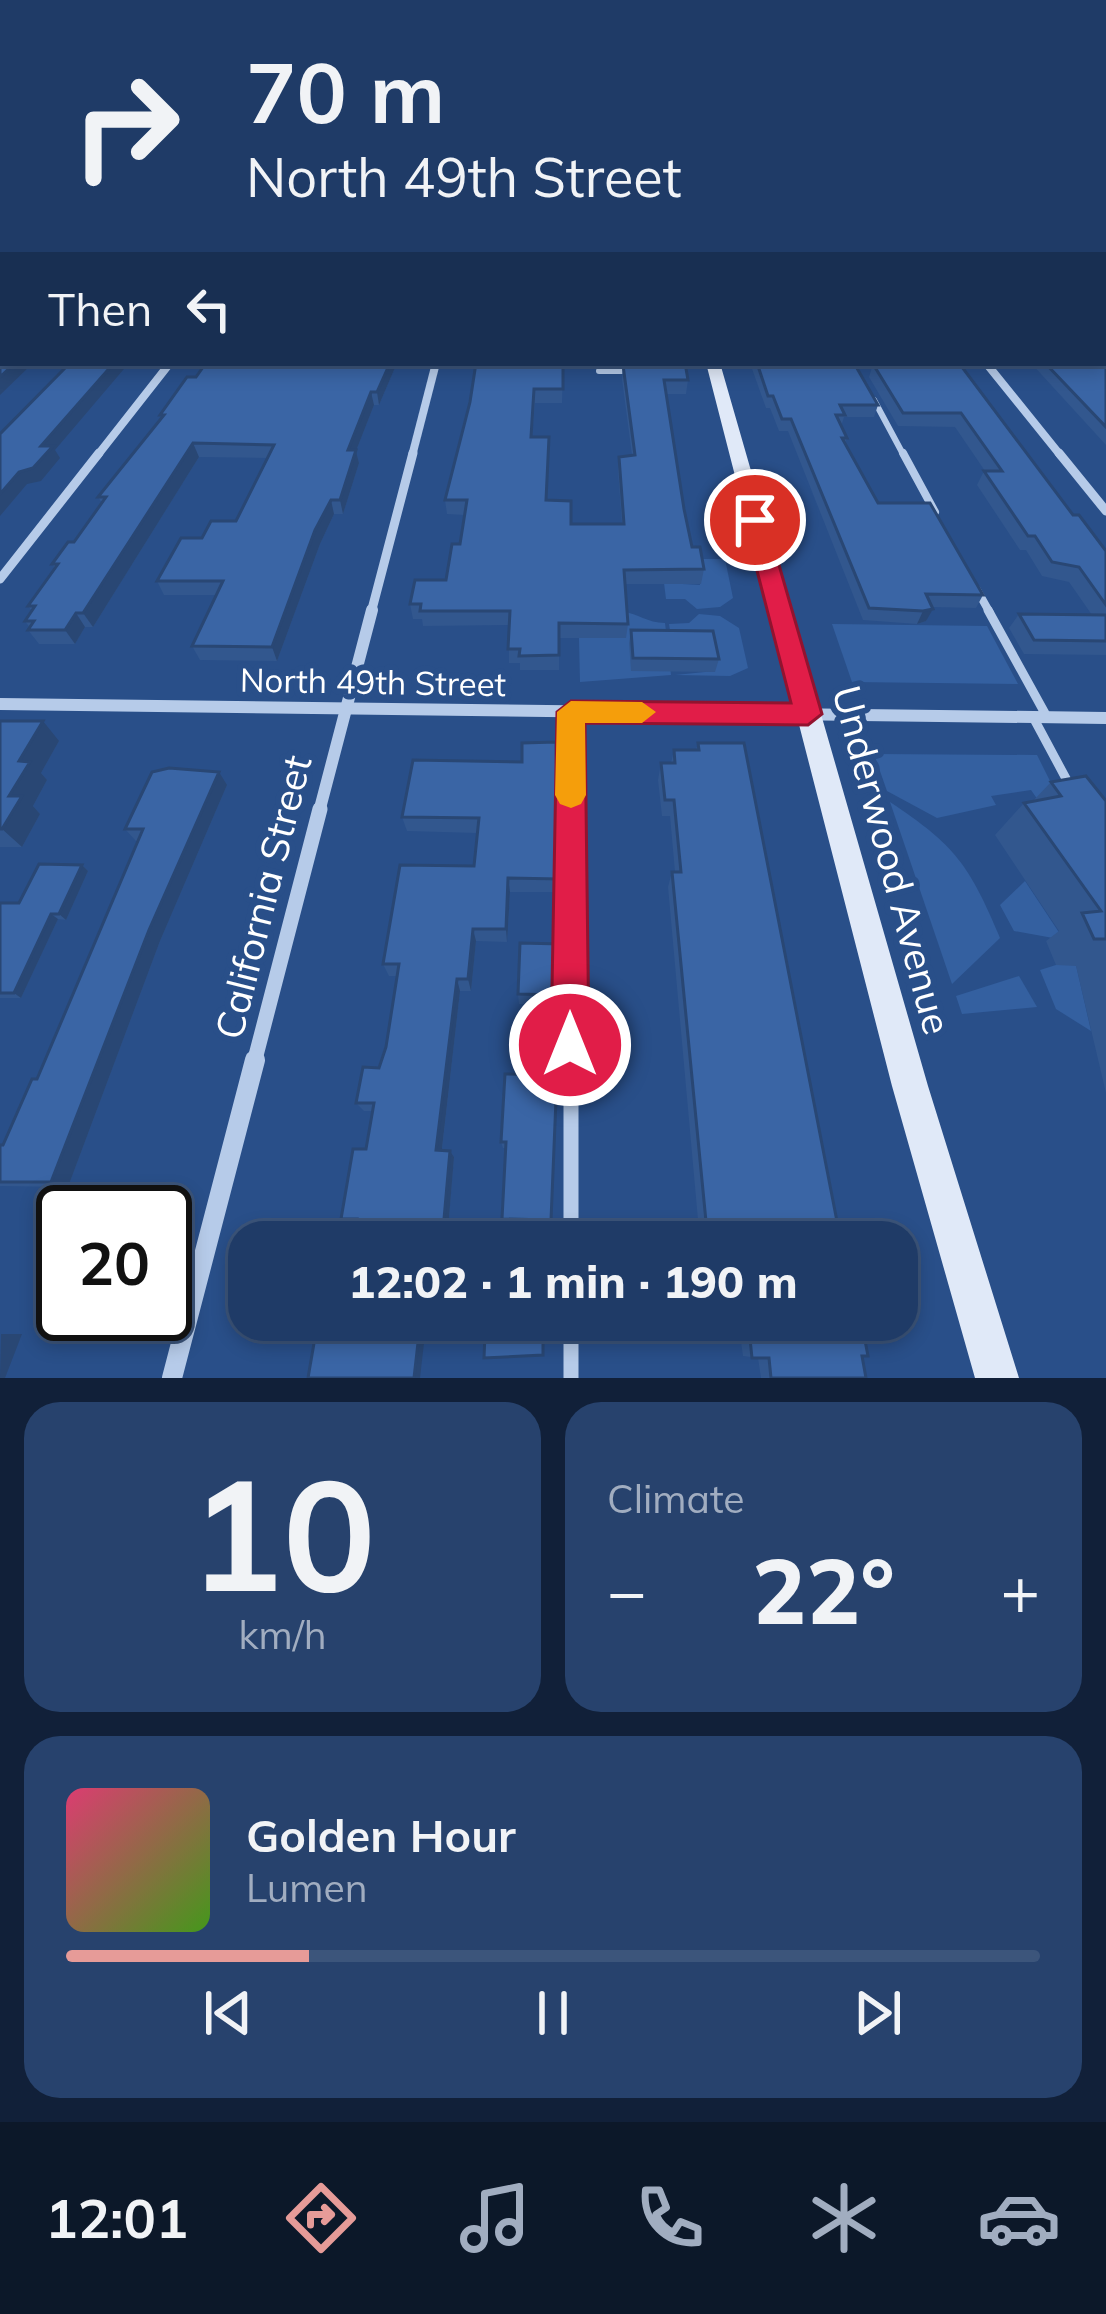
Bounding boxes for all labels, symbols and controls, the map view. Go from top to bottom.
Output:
text: 70 m [246,39,445,144]
icon: right [48,48,204,204]
text: North 49th Street [246,143,682,211]
icon: left [176,276,242,342]
text: Then [48,281,152,337]
pin [704,469,806,571]
icon: arrive [722,487,788,553]
street label: North 49th Street [240,659,506,704]
street label: Underwood Avenue [822,680,963,1040]
street label: California Street [204,750,321,1044]
position arrow [507,982,633,1108]
speed limit sign: 20 [36,1185,192,1341]
text: 12:02 · 1 min · 190 m [348,1253,798,1309]
text: 10 [189,1434,376,1630]
text: Climate [607,1474,745,1523]
text: 22° [752,1534,895,1647]
text: − [607,1549,647,1632]
text: + [1000,1549,1040,1632]
text: km/h [238,1610,327,1659]
text: Golden Hour [246,1807,516,1863]
text: Lumen [246,1863,368,1912]
icon: previous [195,1980,261,2046]
icon: pause [520,1980,586,2046]
icon: next [845,1980,911,2046]
icon: directions [279,2176,363,2260]
icon: music [453,2176,537,2260]
icon: phone [628,2176,712,2260]
icon: climate [802,2176,886,2260]
icon: car [977,2176,1061,2260]
text: 12:01 [45,2184,188,2252]

